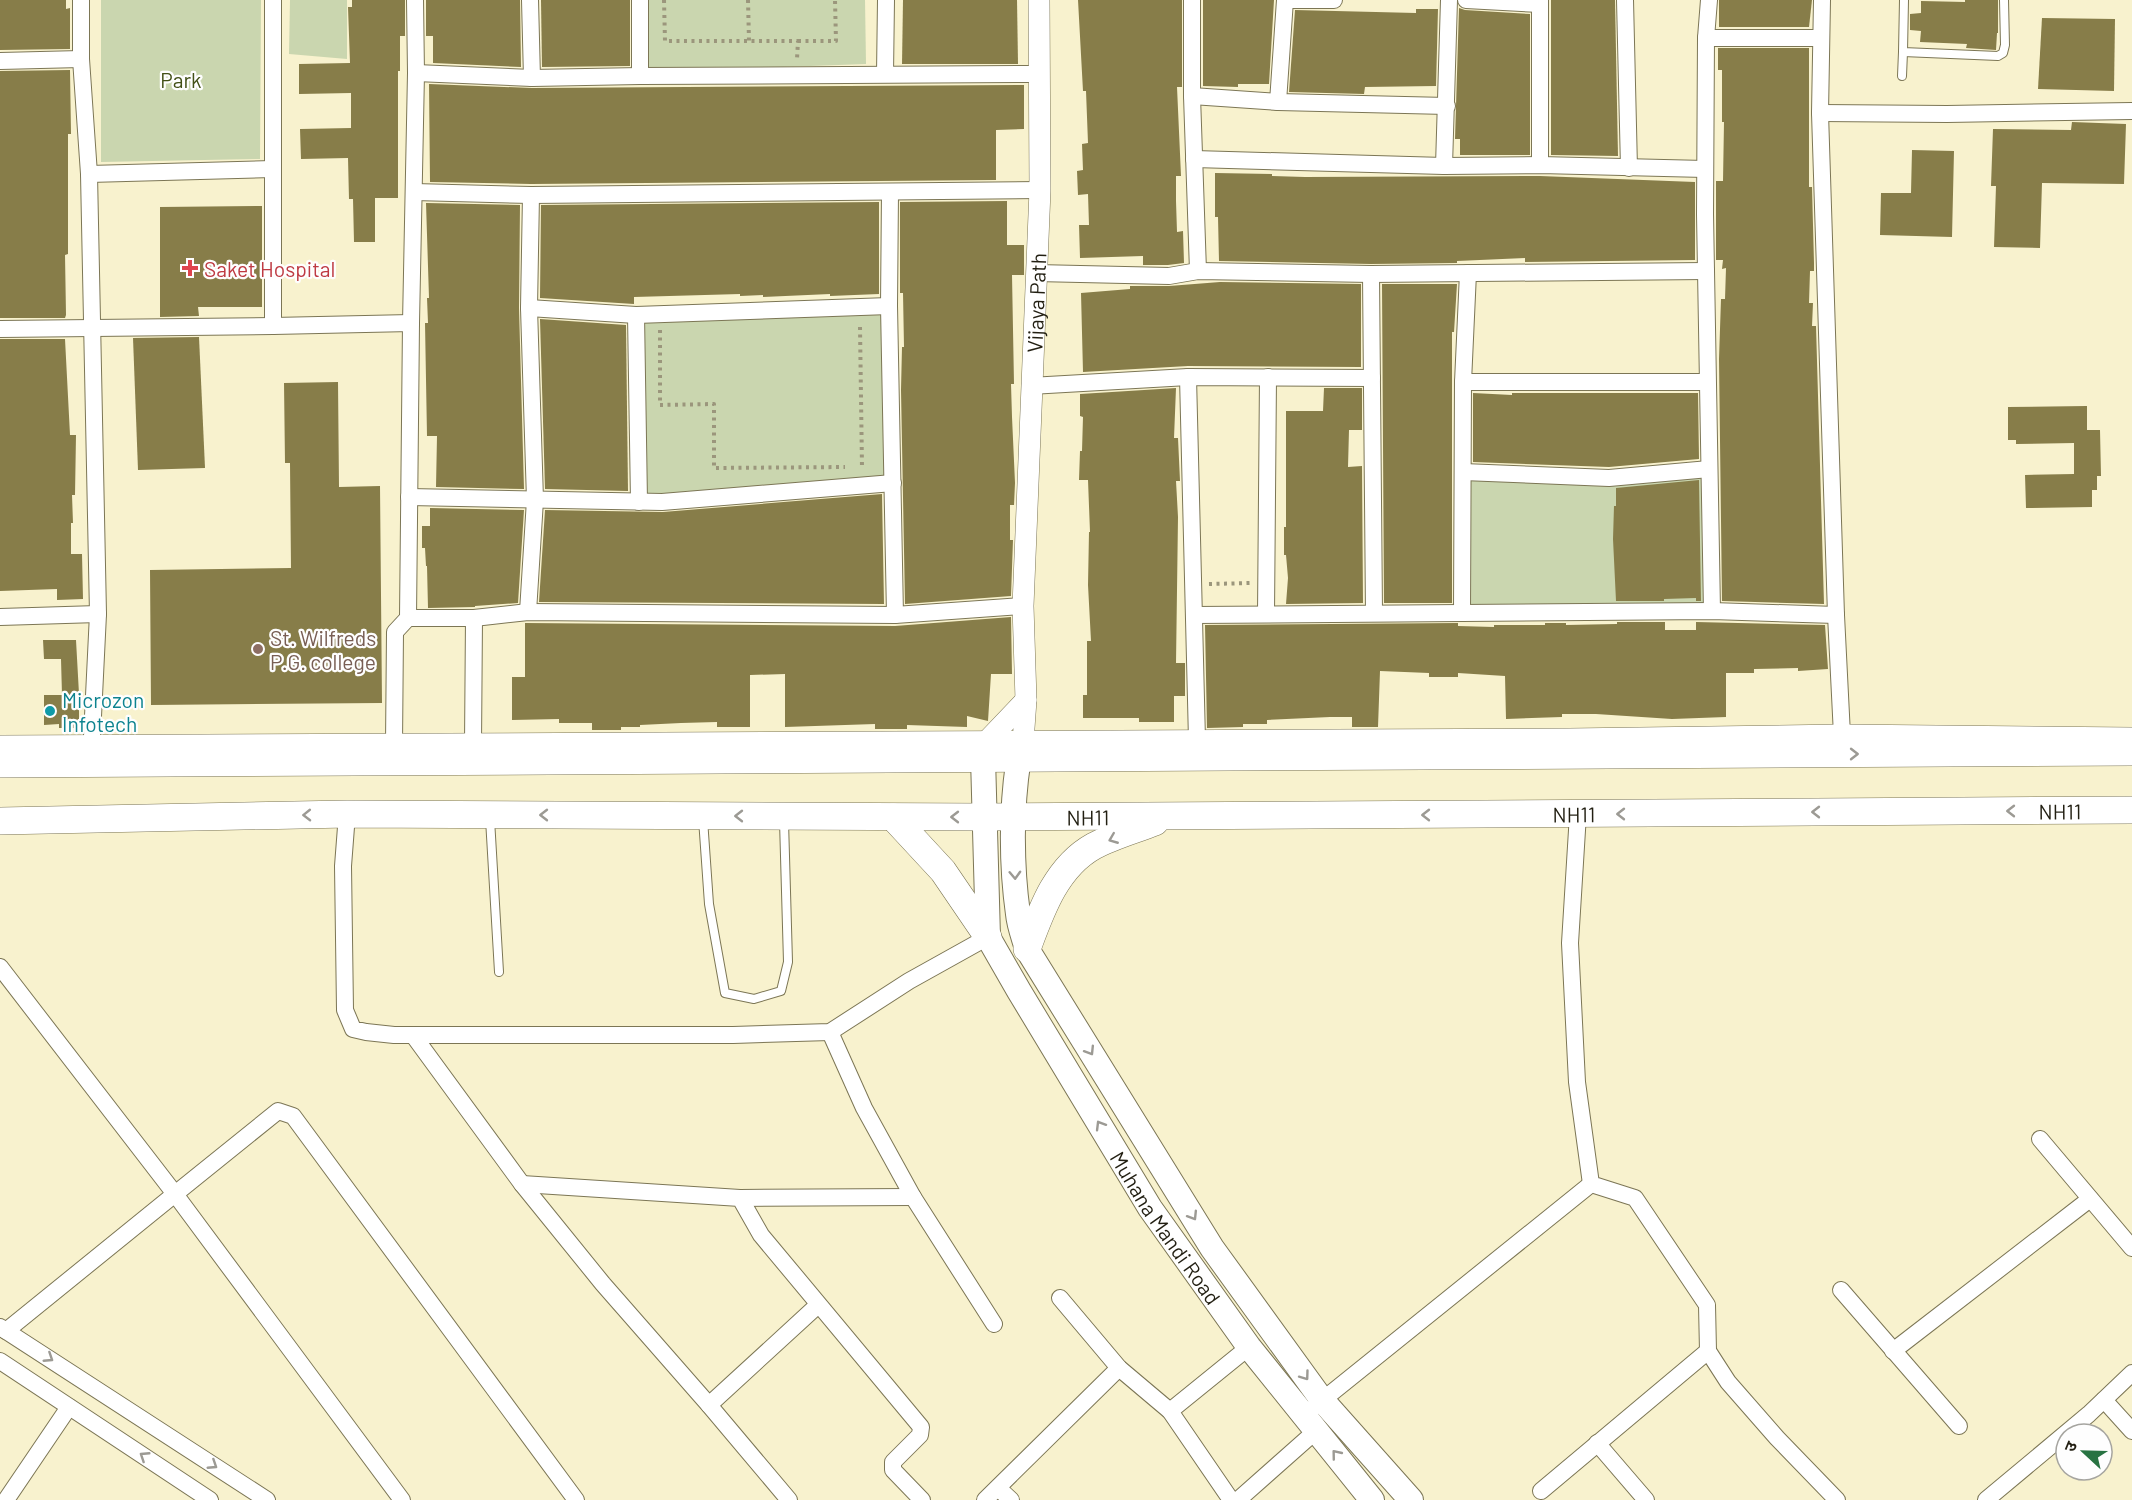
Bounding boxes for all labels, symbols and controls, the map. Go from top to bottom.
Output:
park label: Park [160,67,202,92]
street label: Vijaya Path [1021,252,1050,353]
place label: Saket Hospital [204,256,335,281]
marker: Saket Hospital [181,259,199,277]
place label: St. Wilfreds P.G. college [270,625,376,674]
marker: St. Wilfreds P.G. college [251,642,265,656]
place label: Microzon Infotech [62,687,144,736]
marker: Microzon Infotech [43,704,57,718]
one-way arrow [1850,748,1859,760]
street label: NH11 [2038,798,2081,823]
street label: NH11 [1552,801,1595,826]
street label: NH11 [1066,804,1109,829]
one-way arrow [2006,805,2015,817]
one-way arrow [1811,806,1820,818]
one-way arrow [1616,808,1625,820]
one-way arrow [303,809,312,821]
one-way arrow [540,809,549,821]
one-way arrow [1421,809,1430,821]
one-way arrow [735,810,744,822]
one-way arrow [951,811,960,823]
one-way arrow [1108,832,1119,844]
one-way arrow [1009,870,1022,879]
one-way arrow [1083,1044,1094,1055]
one-way arrow [1096,1121,1108,1131]
street label: Muhana Mandi Road [1106,1146,1227,1309]
one-way arrow [1185,1210,1197,1220]
one-way arrow [43,1351,53,1363]
one-way arrow [1297,1370,1308,1381]
north arrow [2054,1422,2114,1482]
text: उ [2059,1438,2080,1454]
one-way arrow [1332,1450,1343,1461]
one-way arrow [140,1452,151,1463]
one-way arrow [206,1458,217,1469]

